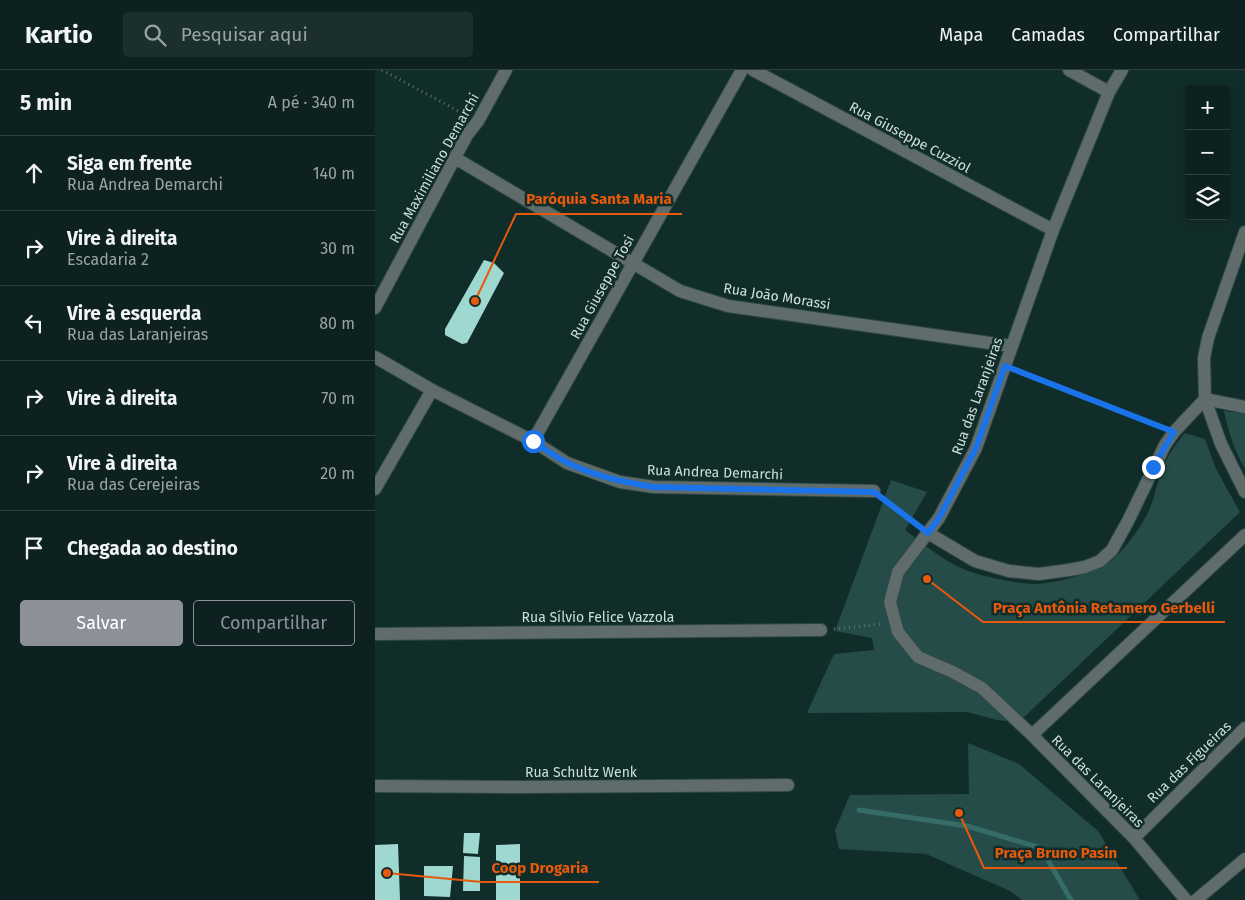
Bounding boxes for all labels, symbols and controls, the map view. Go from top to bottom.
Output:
search box [123,12,473,57]
text: Kartio [25,21,93,49]
icon: search [141,21,169,49]
text: Pesquisar aqui [181,23,308,46]
text: Mapa [939,24,983,46]
text: Camadas [1011,24,1085,46]
text: Compartilhar [1113,24,1220,46]
map controls [1185,85,1230,220]
button: + [1185,85,1230,130]
text: 5 min [20,90,72,116]
street label: Rua Maximiliano Demarchi [386,90,483,246]
text: A pé · 340 m [268,93,355,112]
street label: Rua Giuseppe Cuzziol [846,98,973,177]
button: − [1185,130,1230,175]
text: Siga em frente [67,152,192,175]
icon: ahead [20,159,48,187]
text: 140 m [313,164,355,183]
text: Rua Andrea Demarchi [67,175,223,194]
button: layers [1185,175,1230,220]
callout: Paróquia Santa Maria [516,184,682,214]
text: Paróquia Santa Maria [526,190,672,208]
text: Vire à direita [67,227,177,250]
street label: Rua Giuseppe Tosi [567,232,638,342]
icon: right [20,234,48,262]
text: 30 m [320,239,355,258]
text: Escadaria 2 [67,250,149,269]
street label: Rua João Morassi [722,280,832,313]
text: Vire à esquerda [67,302,201,325]
icon: left [20,309,48,337]
text: 80 m [319,314,355,333]
text: Rua das Laranjeiras [67,325,208,344]
street label: Rua das Laranjeiras [948,335,1007,457]
icon: right [20,384,48,412]
text: Vire à direita [67,387,177,410]
text: 70 m [321,389,355,408]
route start [522,430,545,453]
text: Vire à direita [67,452,177,475]
route end [1142,456,1165,479]
icon: right [20,459,48,487]
street label: Rua Andrea Demarchi [647,462,783,483]
text: 20 m [320,464,355,483]
text: Rua das Cerejeiras [67,475,200,494]
icon: arrive [20,534,48,562]
text: Chegada ao destino [67,537,238,560]
callout: Praça Antônia Retamero Gerbelli [983,592,1225,622]
text: Praça Antônia Retamero Gerbelli [993,599,1215,618]
button: Salvar [20,600,183,646]
button: Compartilhar [193,600,355,646]
street label: Rua Sílvio Felice Vazzola [522,609,674,626]
street label: Rua das Figueiras [1144,718,1235,807]
street label: Rua das Laranjeiras [1048,732,1148,831]
street label: Rua Schultz Wenk [525,764,638,781]
callout: Praça Bruno Pasin [984,838,1127,868]
text: Praça Bruno Pasin [995,844,1117,863]
callout: Coop Drogaria [482,852,599,882]
text: Coop Drogaria [491,859,589,877]

